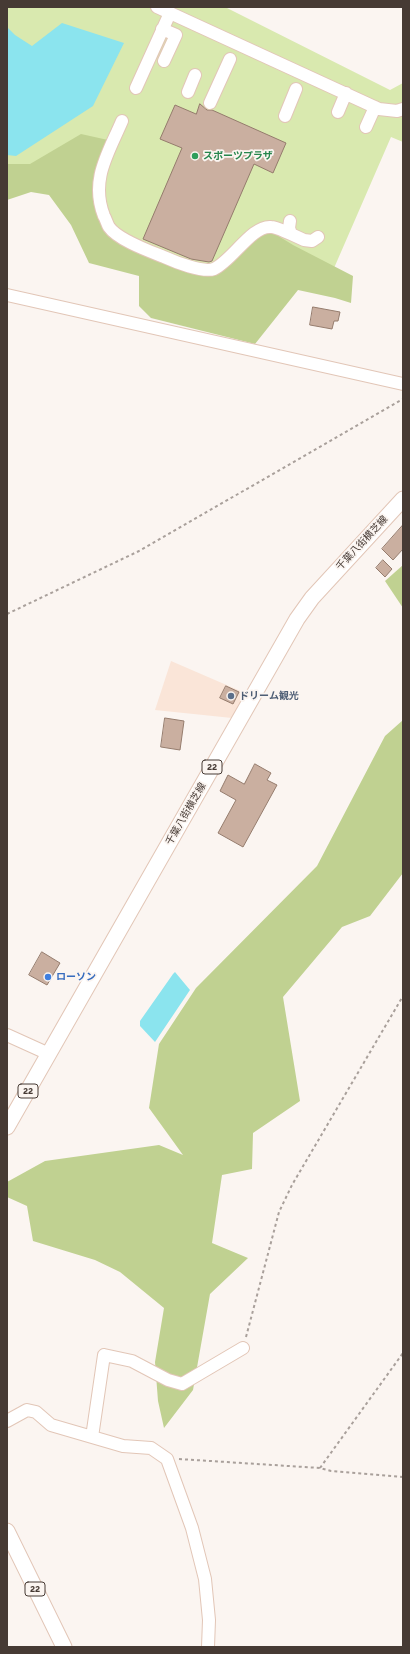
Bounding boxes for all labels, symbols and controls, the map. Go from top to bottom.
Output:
place label: スポーツプラザ [203,150,273,162]
marker: スポーツプラザ [190,151,200,161]
street label: 千葉八街横芝線 [334,513,390,573]
place label: ドリーム観光 [239,690,299,702]
marker: ドリーム観光 [226,691,236,701]
road number: 22 [202,760,222,774]
street label: 千葉八街横芝線 [163,781,209,847]
place label: ローソン [56,971,96,983]
marker: ローソン [43,972,53,982]
road number: 22 [18,1084,38,1098]
road number: 22 [25,1582,45,1596]

